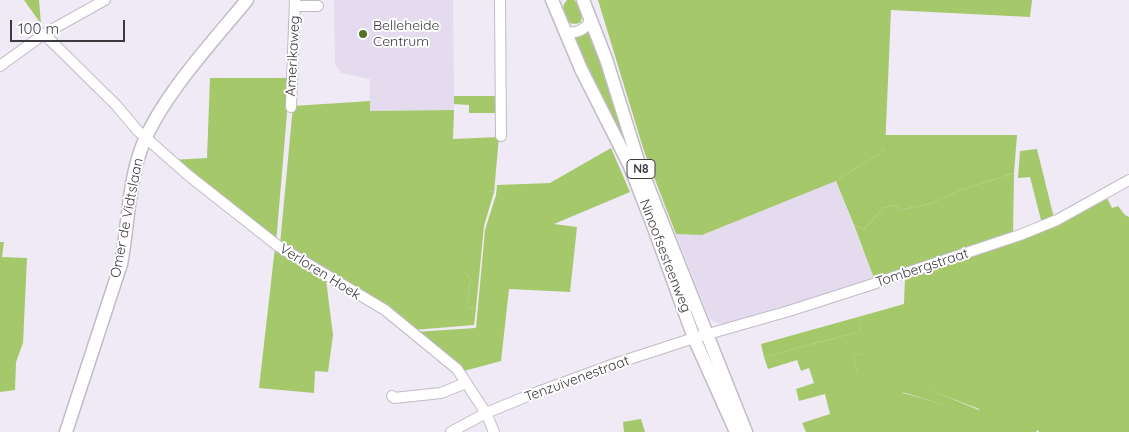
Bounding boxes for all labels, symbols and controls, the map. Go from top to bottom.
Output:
scale bar [12,10,128,42]
street label: Amerikaweg [282,15,304,97]
place label: Belleheide Centrum [373,18,439,50]
text: 100 m [18,19,59,38]
marker: Belleheide Centrum [357,28,369,40]
street label: Omer de Vidtslaan [107,157,147,279]
road number: N8 [627,160,655,178]
street label: Ninoofsesteenweg [636,197,694,315]
street label: Verloren Hoek [276,240,364,304]
street label: Tombergstraat [873,245,971,291]
street label: Tenzuivenestraat [522,352,632,406]

